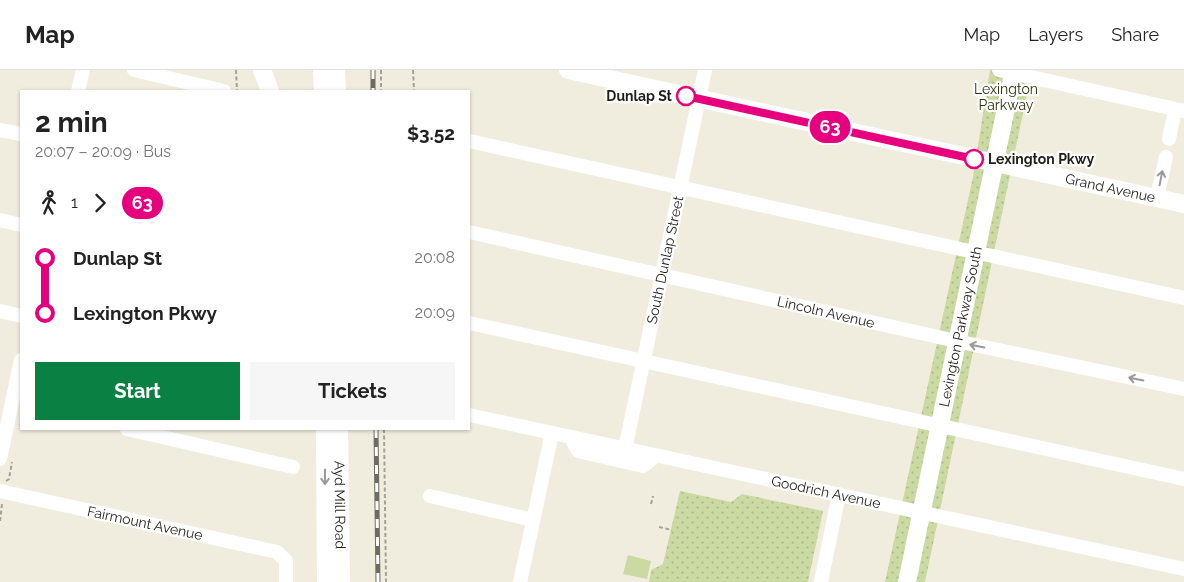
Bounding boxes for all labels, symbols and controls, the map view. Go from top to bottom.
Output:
text: Map [25,20,75,49]
text: Map [964,24,1000,45]
text: Layers [1028,24,1083,45]
text: Share [1111,24,1159,45]
park label: Lexington Parkway [974,81,1038,113]
marker: Dunlap St [676,86,696,106]
place label: Dunlap St [606,88,673,104]
text: 2 min [35,106,108,139]
line badge: 63 [808,111,852,143]
text: 63 [820,116,840,137]
text: $3.52 [407,122,455,144]
text: 20:07 – 20:09 · Bus [35,142,171,161]
marker: Lexington Pkwy [964,149,984,169]
place label: Lexington Pkwy [988,151,1094,167]
street label: Grand Avenue [1064,170,1157,206]
one-way arrow [1157,170,1167,186]
icon: walk [35,189,63,217]
icon: forward [86,189,114,217]
text: 63 [132,192,153,213]
text: 1 [71,193,78,212]
street label: South Dunlap Street [644,194,686,325]
street label: Lexington Parkway South [936,245,985,408]
text: Dunlap St [73,247,162,269]
text: 20:08 [415,248,455,267]
street label: Lincoln Avenue [776,293,876,331]
text: Lexington Pkwy [73,302,217,324]
text: 20:09 [415,303,455,322]
one-way arrow [970,341,986,350]
button: Start [35,362,240,420]
button: Tickets [250,362,455,420]
one-way arrow [1129,374,1145,383]
street label: Ayd Mill Road [331,461,349,549]
one-way arrow [320,469,330,485]
street label: Goodrich Avenue [770,473,882,511]
street label: Fairmount Avenue [86,503,204,543]

